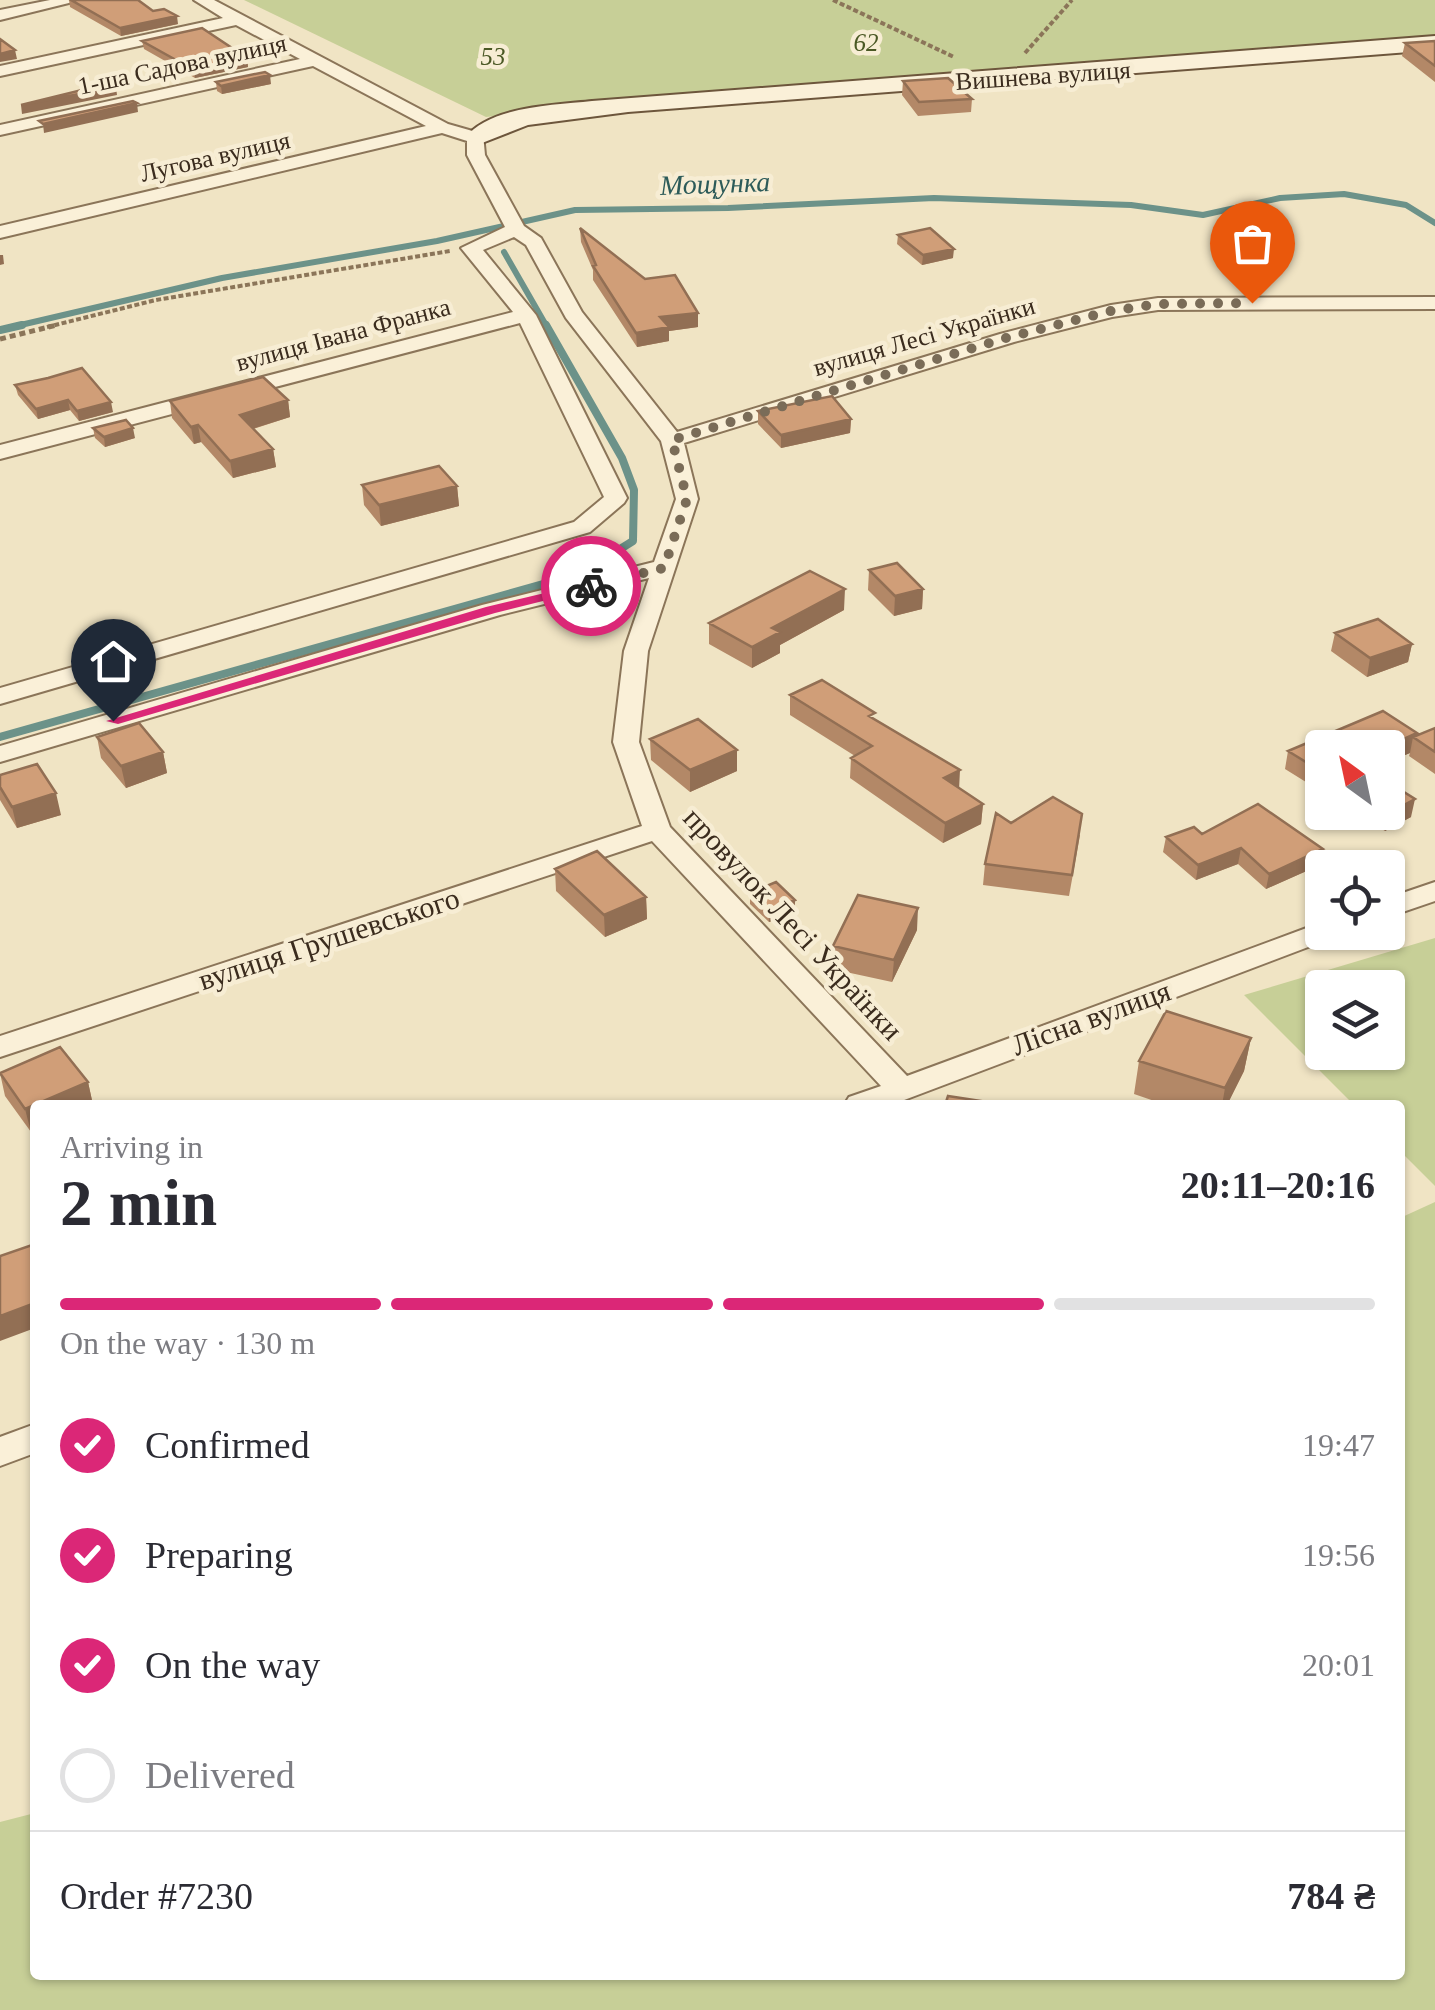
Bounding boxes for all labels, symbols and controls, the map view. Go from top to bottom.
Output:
street label: 1-ша Садова вулиця [75,29,289,100]
park label: 62 [854,29,879,56]
park label: 53 [481,43,506,70]
street label: Вишнева вулиця [954,56,1132,95]
street label: Лугова вулиця [138,126,293,187]
water label: Мощунка [658,166,771,201]
pin [1210,201,1295,304]
icon: bag [1225,216,1280,271]
street label: вулиця Лесі Українки [810,292,1038,381]
street label: вулиця Івана Франка [233,293,453,376]
courier [541,536,641,636]
icon: bike [564,559,619,614]
pin [71,619,156,722]
icon: home [86,634,141,689]
north arrow [1305,730,1405,830]
map controls [1305,730,1405,1070]
street label: провулок Лесі Українки [677,801,909,1046]
button: locate [1305,850,1405,950]
street label: вулиця Грушевського [194,881,463,996]
button: layers [1305,970,1405,1070]
street label: Лісна вулиця [1007,973,1175,1062]
text: Arriving in [60,1129,203,1165]
text: 20:11–20:16 [1181,1164,1375,1206]
text: 2 min [60,1167,217,1239]
text: On the way · 130 m [60,1325,315,1361]
icon: check [60,1418,115,1473]
text: Confirmed [145,1424,310,1466]
text: 19:47 [1302,1427,1375,1463]
icon: check [60,1528,115,1583]
text: Preparing [145,1534,293,1576]
text: 19:56 [1302,1537,1375,1573]
icon: check [60,1638,115,1693]
text: On the way [145,1644,320,1686]
text: 20:01 [1302,1647,1375,1683]
text: Delivered [145,1754,295,1796]
text: Order #7230 [60,1875,253,1917]
text: 784 ₴ [1287,1875,1375,1917]

